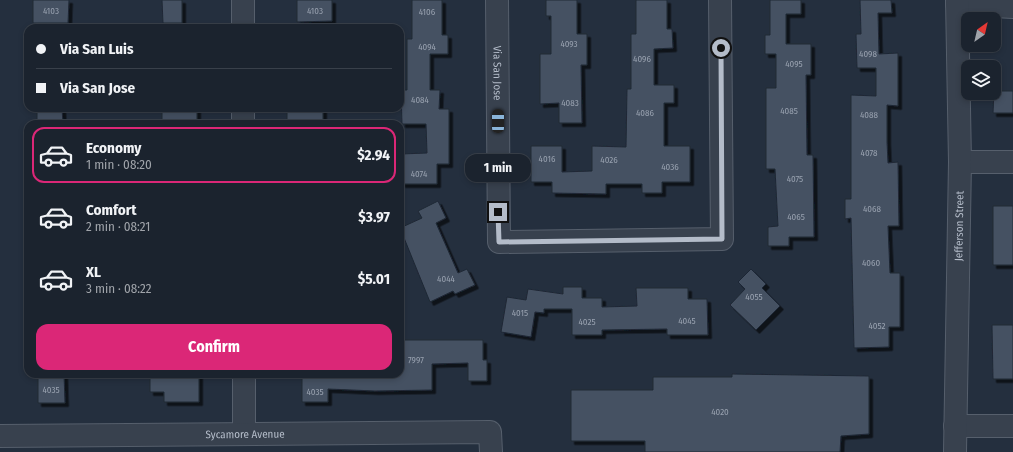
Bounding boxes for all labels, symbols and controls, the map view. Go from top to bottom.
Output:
house number: 4103 [43,6,59,16]
house number: 4103 [307,6,323,16]
house number: 4106 [419,7,436,17]
north arrow [961,12,1001,52]
map controls [961,12,1001,100]
house number: 4093 [560,39,578,49]
route start [712,39,730,57]
text: Via San Luis [60,40,134,58]
house number: 4094 [418,42,436,52]
street label: Via San Jose [491,46,504,100]
house number: 4098 [859,49,877,59]
house number: 4096 [633,54,651,64]
house number: 4095 [785,59,803,69]
button: layers [961,60,1001,100]
text: Via San Jose [60,79,135,97]
house number: 4084 [411,95,430,105]
house number: 4083 [561,98,579,108]
house number: 4085 [780,106,798,116]
house number: 4086 [636,108,655,118]
car [492,109,504,133]
house number: 4088 [860,110,879,120]
icon: car [38,137,74,173]
text: Economy [86,139,141,157]
text: $2.94 [357,146,390,164]
house number: 4078 [861,148,878,158]
callout: 1 min [465,154,531,182]
house number: 4016 [539,154,556,164]
house number: 4026 [600,155,618,165]
text: 1 min · 08:20 [86,157,152,172]
text: 1 min [484,160,512,175]
house number: 4036 [661,162,679,172]
house number: 4074 [411,169,428,179]
house number: 4075 [787,174,803,184]
street label: Jefferson Street [952,190,966,261]
icon: car [38,199,74,235]
text: Comfort [86,201,137,219]
route end [489,203,507,221]
house number: 4068 [863,204,882,214]
text: $3.97 [358,208,390,226]
house number: 4065 [787,212,805,222]
text: 2 min · 08:21 [86,219,150,234]
house number: 4060 [862,258,880,268]
icon: car [38,261,74,297]
text: XL [86,263,101,281]
text: $5.01 [358,270,390,288]
house number: 4044 [437,274,456,284]
text: 3 min · 08:22 [86,281,151,296]
house number: 4055 [745,292,763,302]
house number: 4015 [512,308,528,318]
house number: 4045 [678,316,696,326]
house number: 4025 [578,317,596,327]
house number: 4052 [868,321,886,331]
button: Confirm [36,324,392,370]
house number: 7997 [408,355,424,365]
house number: 4035 [42,385,60,395]
house number: 4035 [306,387,324,397]
house number: 4020 [711,407,729,417]
street label: Sycamore Avenue [205,427,285,441]

